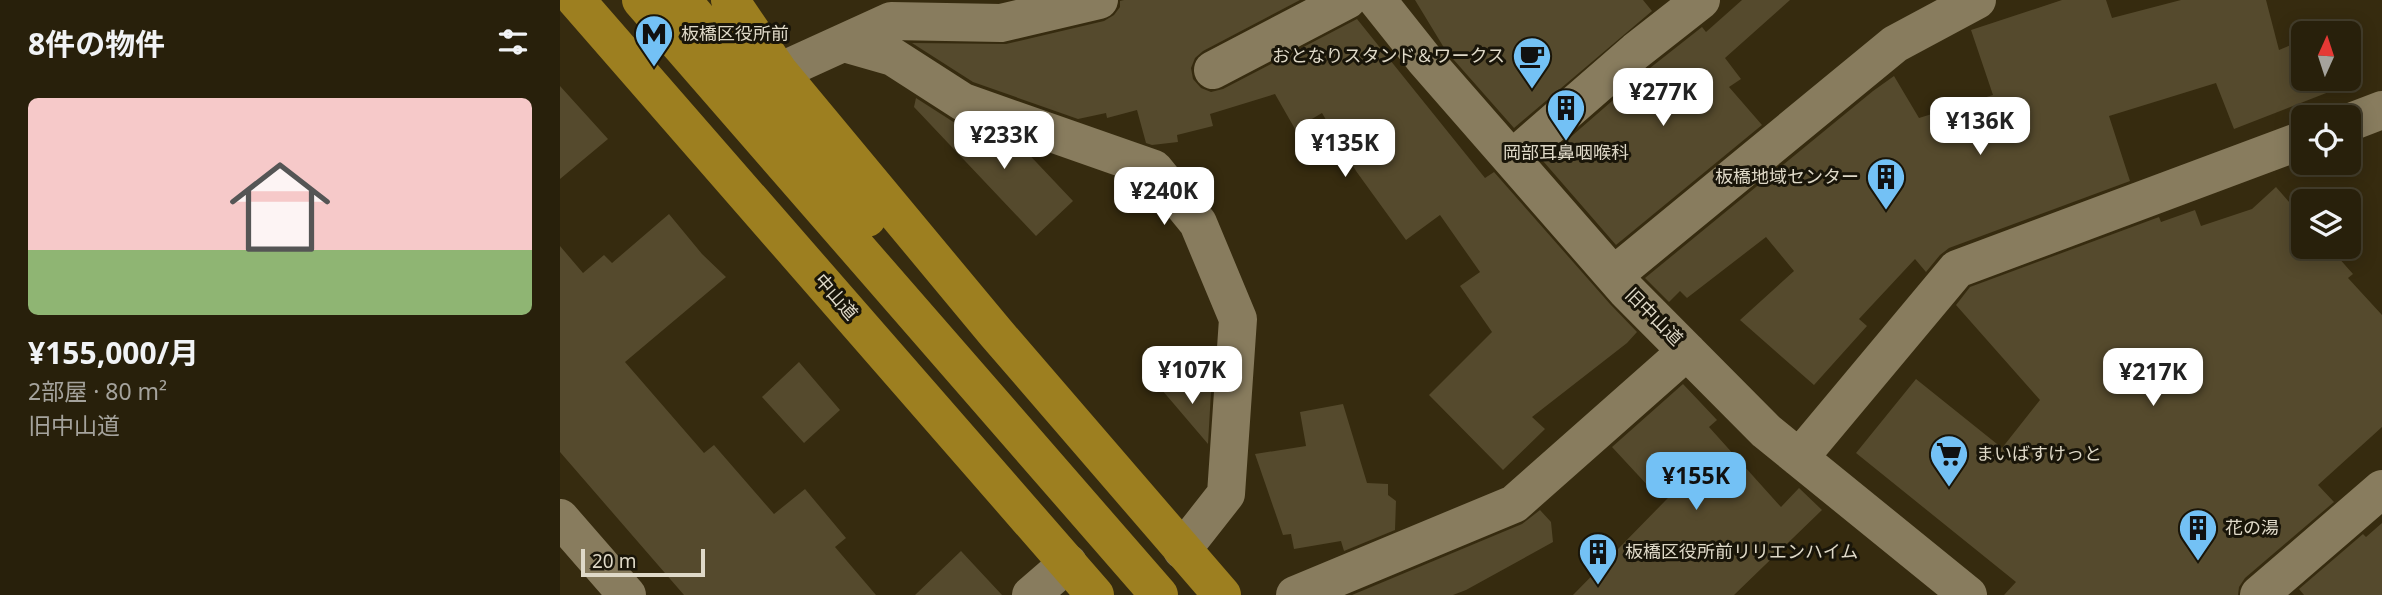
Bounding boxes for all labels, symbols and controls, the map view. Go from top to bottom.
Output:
metro station icon: 板橋区役所前 [633,13,675,68]
place label: 板橋区役所前 [681,21,789,45]
north arrow [2291,21,2361,91]
map controls [2291,21,2361,259]
text: 8件の物件 [28,23,165,64]
icon: filters [494,23,532,61]
cafe icon: おとなりスタンド＆ワークス [1511,35,1553,90]
place label: おとなりスタンド＆ワークス [1272,43,1505,67]
pin: ¥277K [1614,68,1712,128]
text: ¥277K [1629,75,1697,107]
building icon: 岡部耳鼻咽喉科 [1545,87,1587,142]
pin: ¥136K [1931,97,2029,157]
text: ¥136K [1946,104,2014,136]
button: locate [2291,105,2361,175]
pin: ¥233K [955,111,1053,171]
text: ¥233K [970,118,1038,150]
pin: ¥135K [1296,120,1394,179]
text: ¥135K [1311,126,1379,158]
place label: 岡部耳鼻咽喉科 [1503,140,1629,164]
icon: home [217,144,343,270]
building icon: 板橋地域センター [1865,156,1907,211]
place label: 板橋地域センター [1715,164,1859,188]
pin: ¥240K [1115,168,1213,227]
text: ¥240K [1130,174,1198,206]
button: layers [2291,189,2361,259]
street label: 中山道 [810,268,864,325]
street label: 旧中山道 [1621,282,1689,350]
text: ¥155,000/月 [28,332,199,373]
pin: ¥107K [1143,346,1241,406]
pin: ¥217K [2104,348,2202,408]
text: ¥107K [1158,353,1226,385]
text: ¥217K [2119,355,2187,387]
text: 2部屋 · 80 m² [28,375,167,407]
text: 旧中山道 [28,409,120,441]
supermarket icon: まいばすけっと [1928,433,1970,488]
place label: まいばすけっと [1976,441,2102,465]
pin: ¥155K [1647,452,1745,512]
text: ¥155K [1662,459,1730,491]
building icon: 花の湯 [2177,507,2219,562]
place label: 花の湯 [2225,515,2279,539]
building icon: 板橋区役所前リリエンハイム [1577,531,1619,586]
place label: 板橋区役所前リリエンハイム [1625,539,1858,563]
scale bar [581,546,705,578]
text: 20 m [592,548,636,574]

